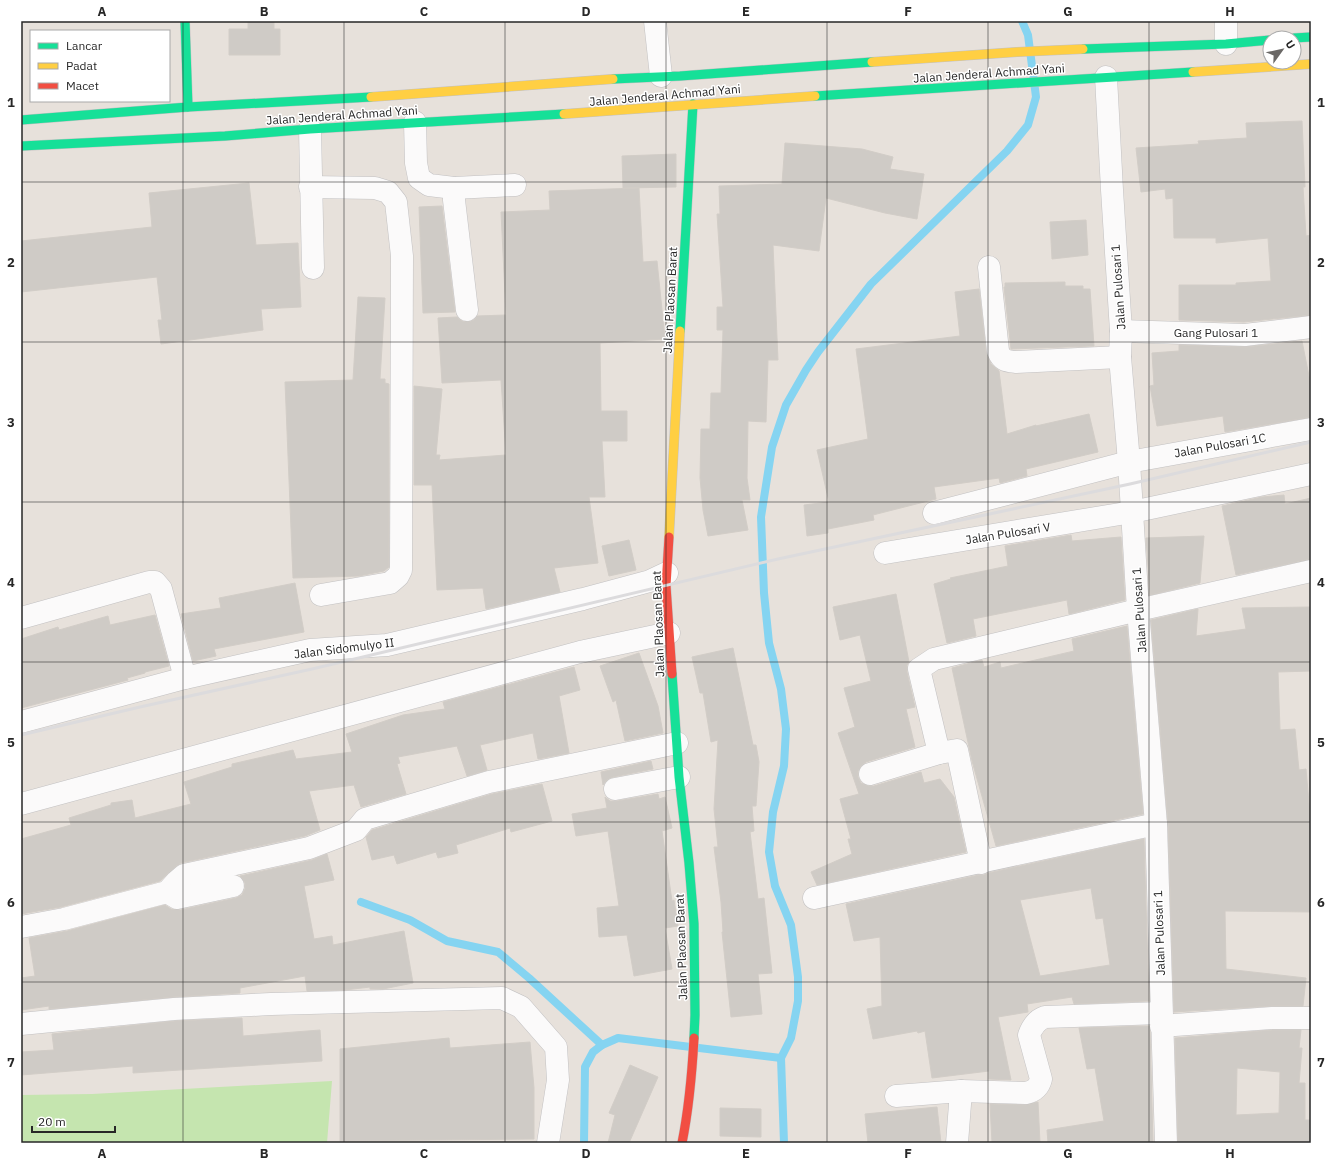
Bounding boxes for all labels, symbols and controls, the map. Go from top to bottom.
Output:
text: A [98,3,107,20]
text: B [260,3,269,20]
text: C [420,3,429,20]
text: D [581,3,591,20]
text: E [742,3,750,20]
text: F [904,3,912,20]
text: G [1063,3,1073,20]
text: H [1225,3,1235,20]
legend [30,30,170,102]
north arrow [1262,30,1302,70]
text: Lancar [66,38,103,53]
text: U [1282,38,1298,52]
text: Padat [66,58,97,73]
street label: Jalan Jenderal Achmad Yani [913,60,1065,86]
text: Macet [66,78,99,93]
street label: Jalan Jenderal Achmad Yani [589,81,741,109]
text: 1 [7,94,15,111]
text: 1 [1317,94,1325,111]
street label: Jalan Jenderal Achmad Yani [266,102,418,128]
street label: Jalan Pulosari 1 [1108,244,1128,330]
street label: Jalan Plaosan Barat [660,246,680,354]
text: 2 [7,254,15,271]
text: 2 [1317,254,1325,271]
street label: Gang Pulosari 1 [1174,325,1258,340]
text: 3 [7,414,15,431]
text: 3 [1317,414,1325,431]
street label: Jalan Pulosari 1C [1173,429,1268,460]
street label: Jalan Pulosari V [964,519,1052,547]
street label: Jalan Pulosari 1 [1129,567,1149,653]
street label: Jalan Plaosan Barat [649,570,667,678]
text: 4 [7,574,15,591]
text: 4 [1317,574,1325,591]
street label: Jalan Sidomulyo II [293,634,395,662]
text: 5 [7,734,15,751]
text: 5 [1317,734,1325,751]
street label: Jalan Pulosari 1 [1150,890,1168,976]
street label: Jalan Plaosan Barat [672,893,690,1001]
text: 6 [7,894,15,911]
text: 6 [1317,894,1325,911]
text: 7 [7,1054,15,1071]
text: 7 [1317,1054,1325,1071]
scale bar [32,1108,115,1134]
text: 20 m [38,1114,66,1129]
text: A [98,1145,107,1162]
text: B [260,1145,269,1162]
text: C [420,1145,429,1162]
text: D [581,1145,591,1162]
text: E [742,1145,750,1162]
text: F [904,1145,912,1162]
text: G [1063,1145,1073,1162]
text: H [1225,1145,1235,1162]

